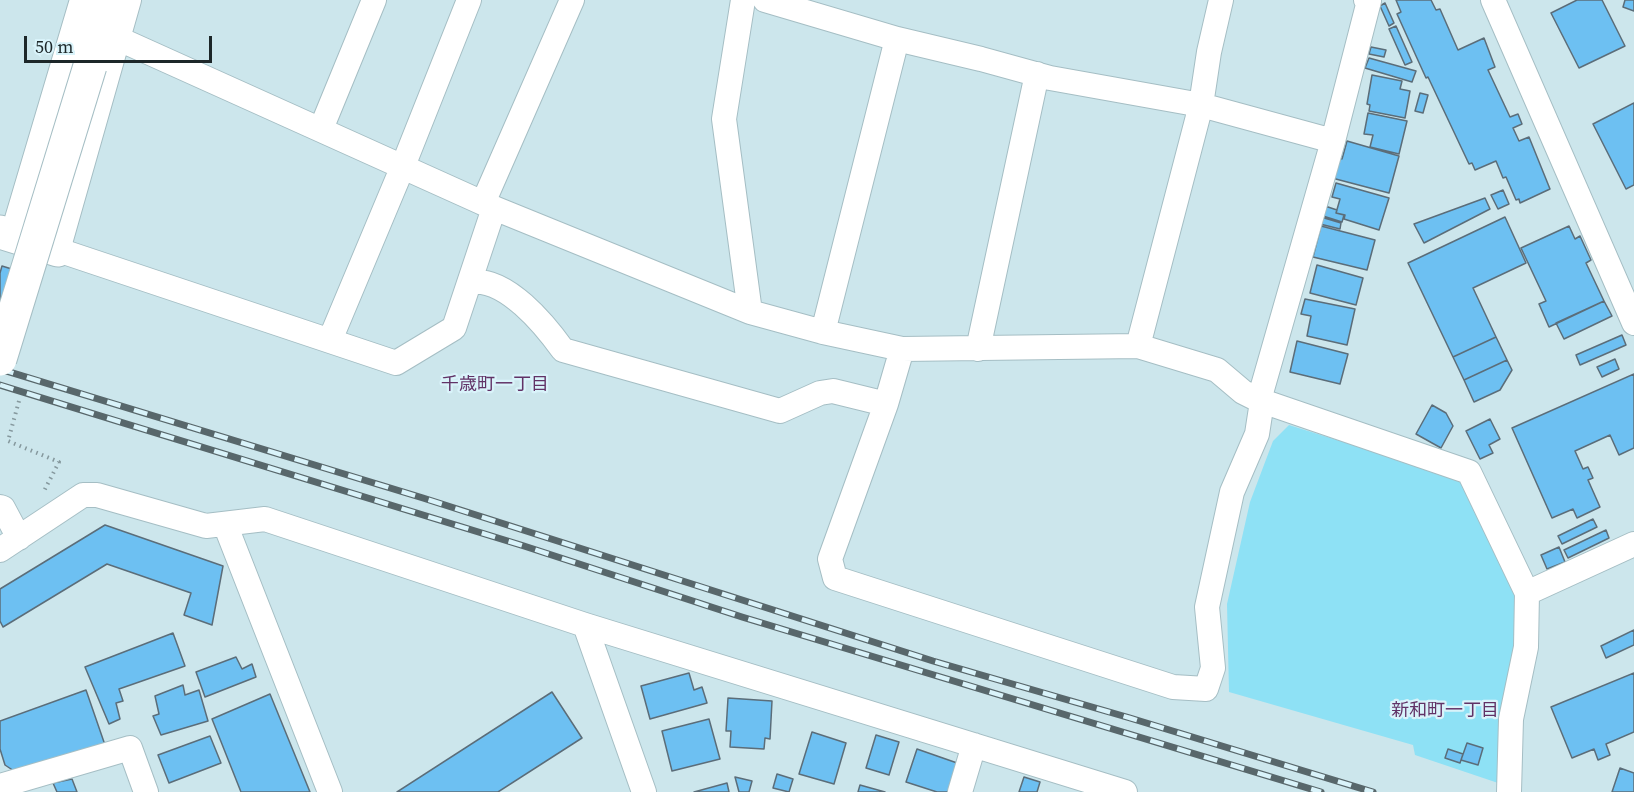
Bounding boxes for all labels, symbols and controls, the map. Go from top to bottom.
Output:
scale bar [27,24,214,62]
text: 50 m [35,34,73,59]
district label: 千歳町一丁目 [441,374,549,396]
district label: 新和町一丁目 [1391,700,1499,722]

